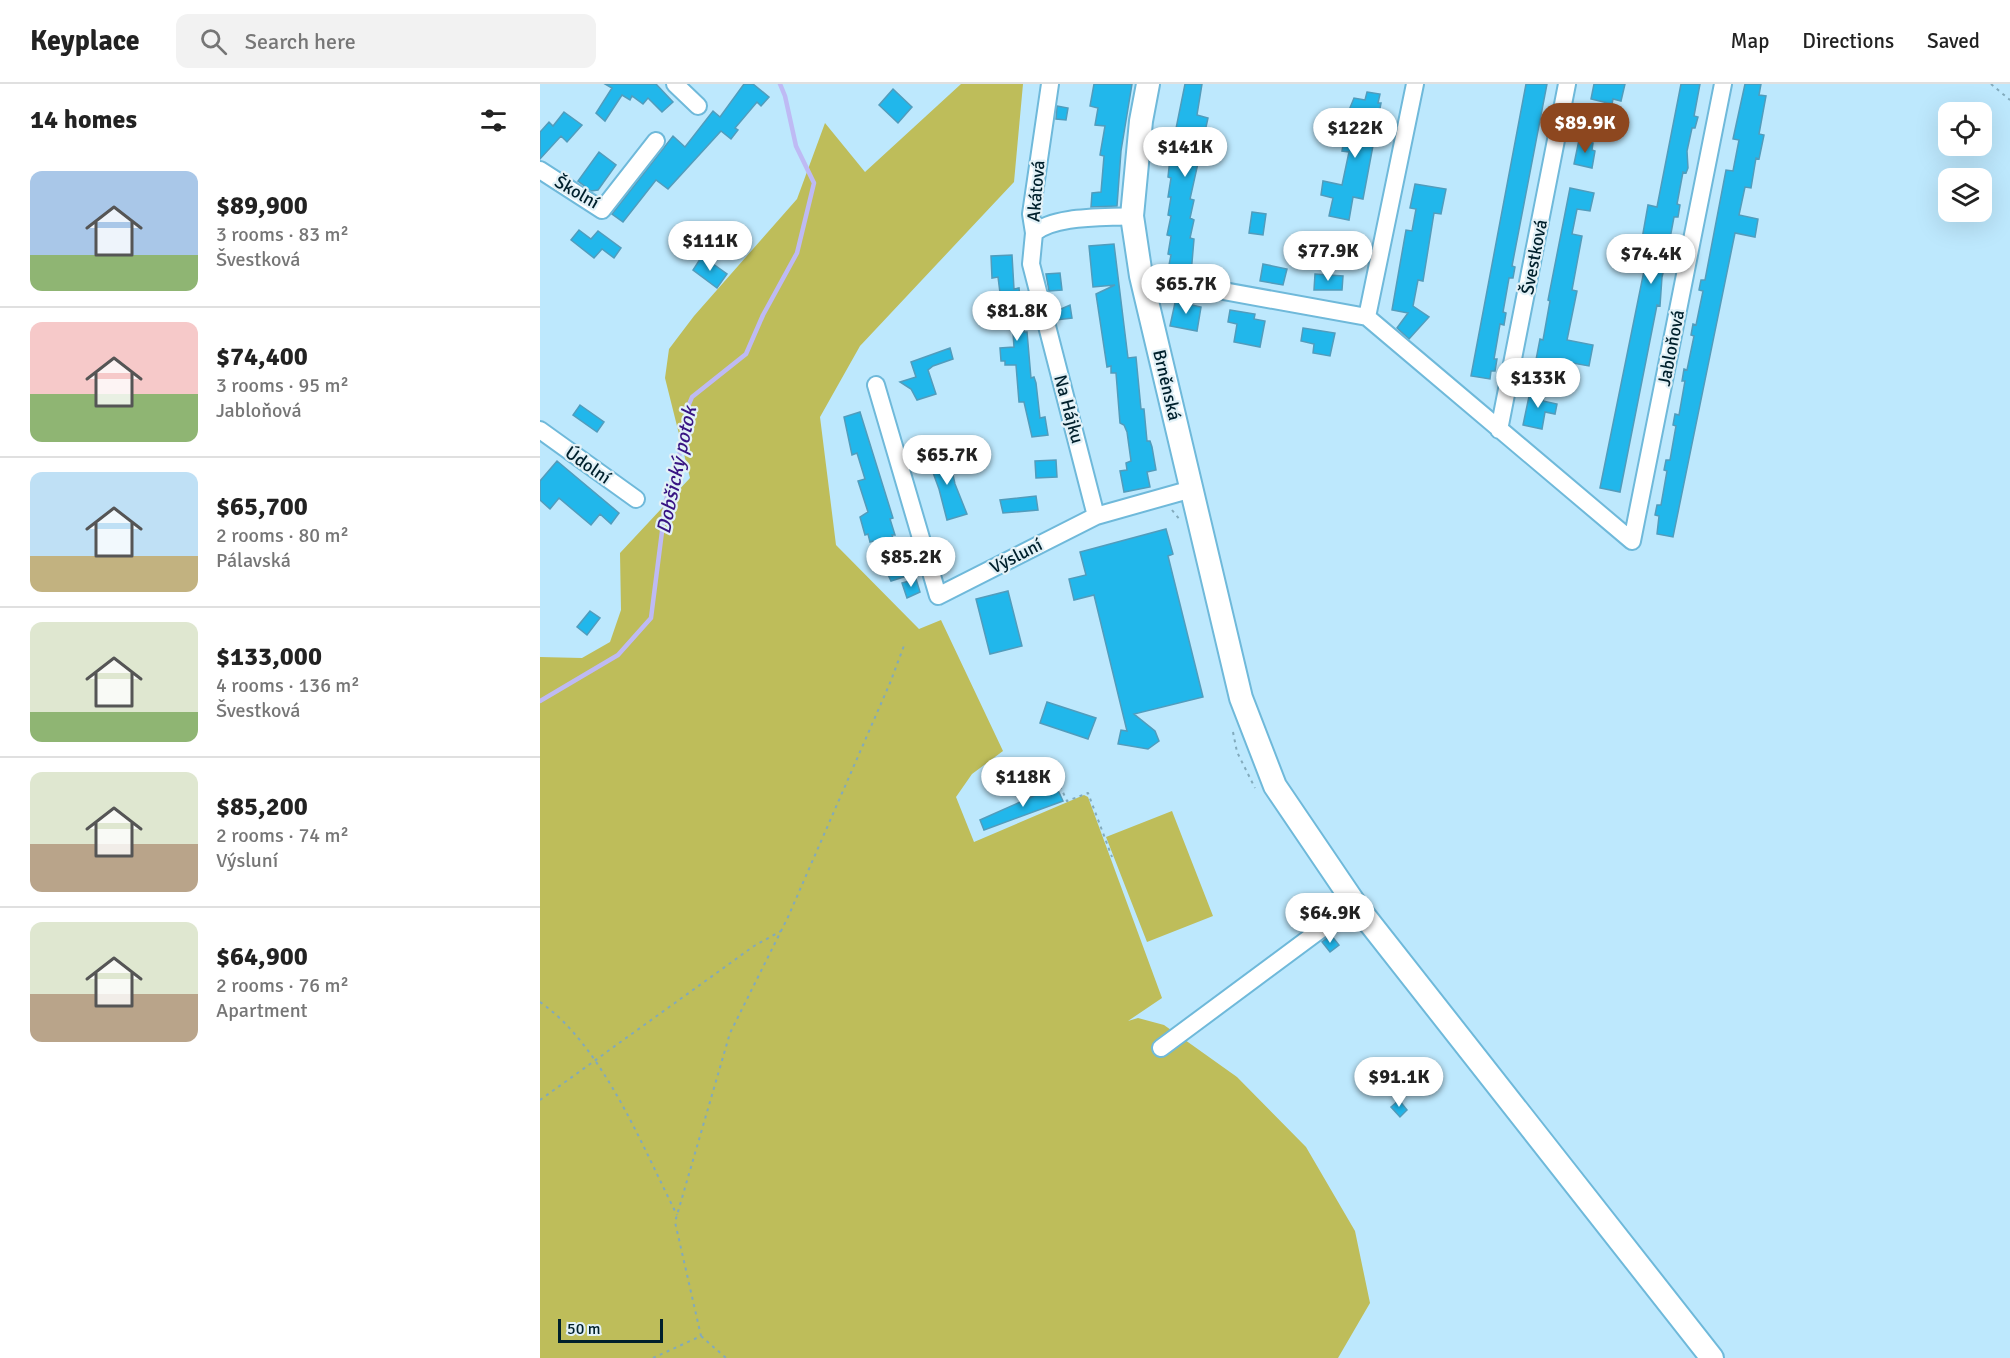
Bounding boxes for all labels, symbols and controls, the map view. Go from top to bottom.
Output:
search box [176,14,596,68]
text: Keyplace [30,24,140,58]
icon: search [197,25,230,58]
text: Search here [245,28,356,55]
text: Map [1731,28,1769,54]
text: Directions [1802,28,1894,54]
text: Saved [1927,28,1980,54]
map controls [1938,102,1992,222]
button: locate [1938,102,1992,156]
pin: $89.9K [1536,103,1634,154]
text: 14 homes [30,104,137,136]
icon: filters [477,104,510,137]
pin: $122K [1313,108,1397,159]
text: $89.9K [1554,110,1616,135]
text: $122K [1327,115,1383,140]
pin: $141K [1143,127,1227,178]
text: $141K [1157,134,1213,159]
street label: Akátová [1022,159,1050,223]
button: layers [1938,168,1992,222]
street label: Školní [551,170,603,214]
text: $89,900 [216,190,308,222]
icon: home [78,195,150,267]
street label: Švestková [1516,218,1552,296]
pin: $111K [668,221,752,272]
text: 3 rooms · 83 m² [216,222,349,247]
text: $111K [682,228,738,253]
pin: $77.9K [1279,231,1377,282]
pin: $74.4K [1602,234,1700,285]
text: $77.9K [1297,238,1359,263]
text: $74.4K [1620,241,1682,266]
text: Švestková [216,247,300,272]
pin: $65.7K [1137,264,1235,315]
text: $65.7K [1155,271,1217,296]
pin: $81.8K [968,291,1066,342]
text: $81.8K [986,298,1048,323]
street label: Jabloňová [1653,308,1689,388]
text: $74,400 [216,341,308,373]
icon: home [78,346,150,418]
street label: Brněnská [1148,347,1186,423]
pin: $133K [1496,358,1580,409]
text: $133K [1510,365,1566,390]
street label: Na Hájku [1049,372,1089,446]
text: 3 rooms · 95 m² [216,373,349,398]
text: Jabloňová [216,398,302,423]
water label: Dobšický potok [651,402,703,536]
pin: $65.7K [898,435,996,486]
street label: Údolní [561,441,615,489]
text: $65.7K [916,442,978,467]
text: $65,700 [216,491,308,523]
icon: home [78,496,150,568]
text: 2 rooms · 80 m² [216,523,349,548]
street label: Výsluní [986,533,1046,578]
pin: $85.2K [862,537,960,588]
text: $85.2K [880,544,942,569]
text: Pálavská [216,548,291,573]
text: $133,000 [216,641,322,673]
icon: home [78,646,150,718]
text: 4 rooms · 136 m² [216,673,360,698]
text: Švestková [216,698,300,723]
pin: $118K [981,757,1065,808]
text: $118K [995,764,1051,789]
text: $85,200 [216,791,308,823]
icon: home [78,796,150,868]
text: 2 rooms · 74 m² [216,823,349,848]
text: Výsluní [216,848,278,873]
pin: $64.9K [1281,893,1379,944]
text: $64.9K [1299,900,1361,925]
text: $64,900 [216,941,308,973]
icon: home [78,946,150,1018]
text: 2 rooms · 76 m² [216,973,349,998]
text: Apartment [216,998,308,1023]
pin: $91.1K [1350,1057,1448,1108]
text: $91.1K [1368,1064,1430,1089]
scale bar [558,1316,663,1344]
text: 50 m [567,1319,601,1339]

